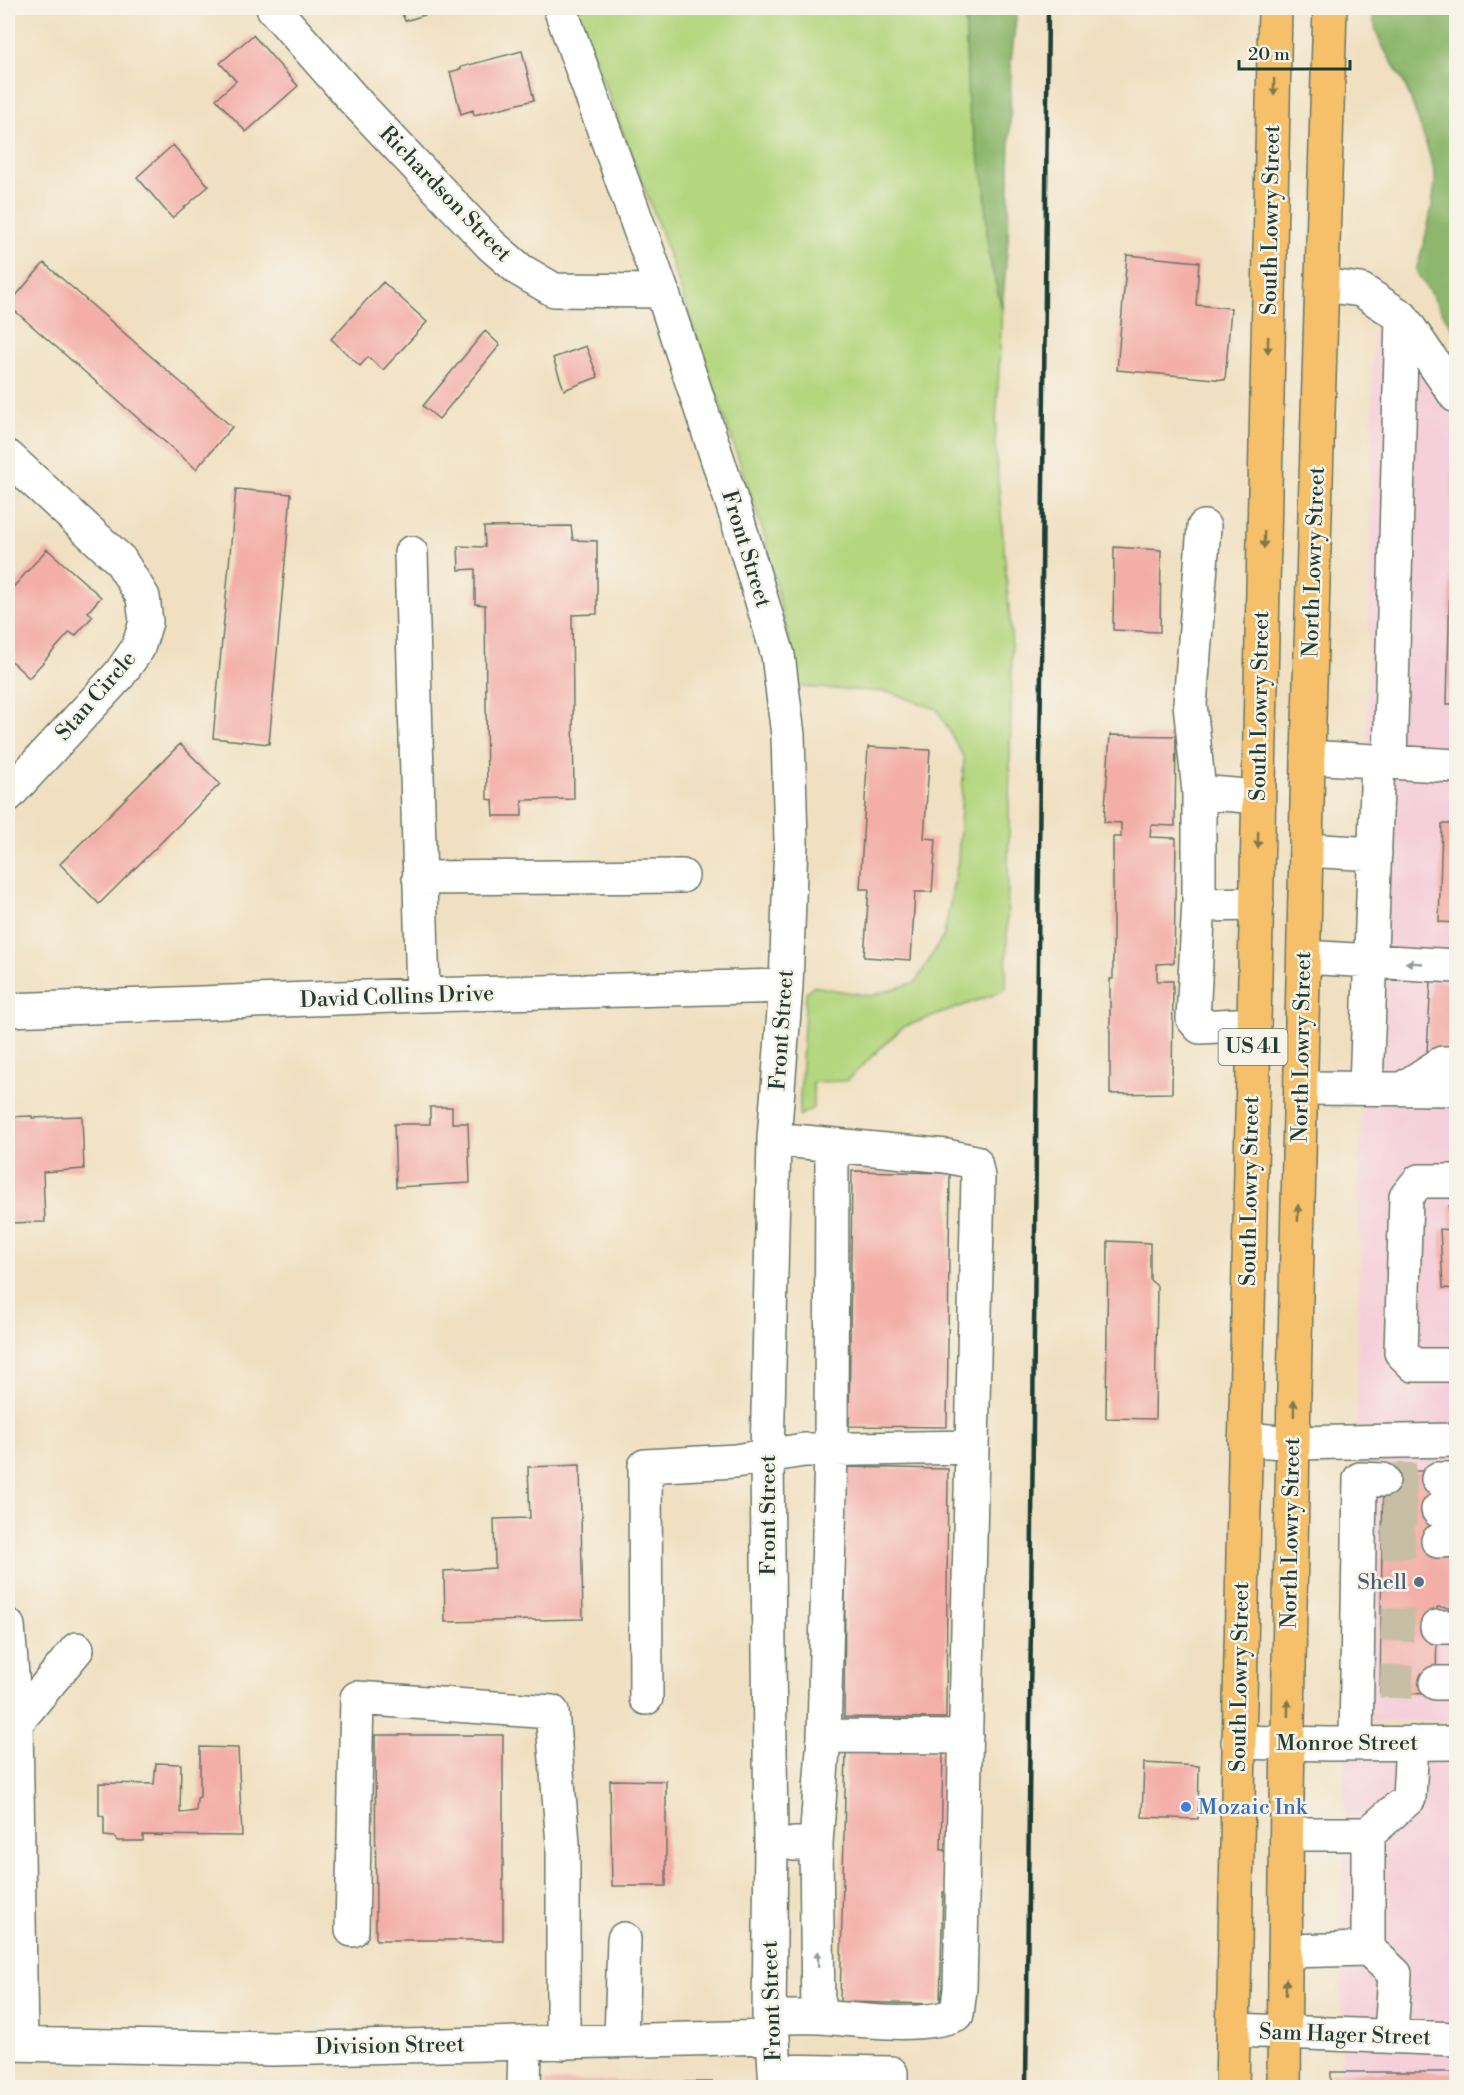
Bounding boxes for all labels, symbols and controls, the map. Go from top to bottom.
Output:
scale bar [1239,33,1350,71]
text: 20 m [1248,43,1290,66]
one-way arrow [1269,77,1279,96]
street label: Richardson Street [373,120,517,268]
street label: South Lowry Street [1256,124,1286,315]
one-way arrow [1264,335,1273,354]
street label: North Lowry Street [1297,466,1331,658]
street label: Front Street [715,487,777,611]
one-way arrow [1259,530,1269,549]
street label: South Lowry Street [1245,610,1275,801]
street label: Stan Circle [50,646,142,746]
one-way arrow [1253,830,1263,849]
street label: North Lowry Street [1287,951,1317,1143]
one-way arrow [1404,959,1423,968]
street label: Front Street [764,969,800,1091]
street label: David Collins Drive [299,980,495,1014]
road number: US 41 [1218,1029,1288,1065]
street label: South Lowry Street [1235,1095,1265,1286]
one-way arrow [1293,1204,1303,1223]
one-way arrow [1289,1399,1299,1418]
street label: North Lowry Street [1276,1437,1306,1629]
street label: Front Street [755,1454,782,1576]
place label: Shell [1357,1569,1407,1596]
marker: Shell [1412,1575,1426,1589]
street label: South Lowry Street [1225,1581,1255,1772]
one-way arrow [1283,1699,1292,1718]
street label: Monroe Street [1276,1730,1418,1757]
place label: Mozaic Ink [1198,1794,1309,1821]
marker: Mozaic Ink [1179,1800,1193,1814]
street label: Front Street [756,1940,788,2062]
one-way arrow [813,1949,822,1968]
one-way arrow [1281,1978,1291,1997]
street label: Sam Hager Street [1258,2019,1432,2052]
street label: Division Street [315,2031,465,2061]

